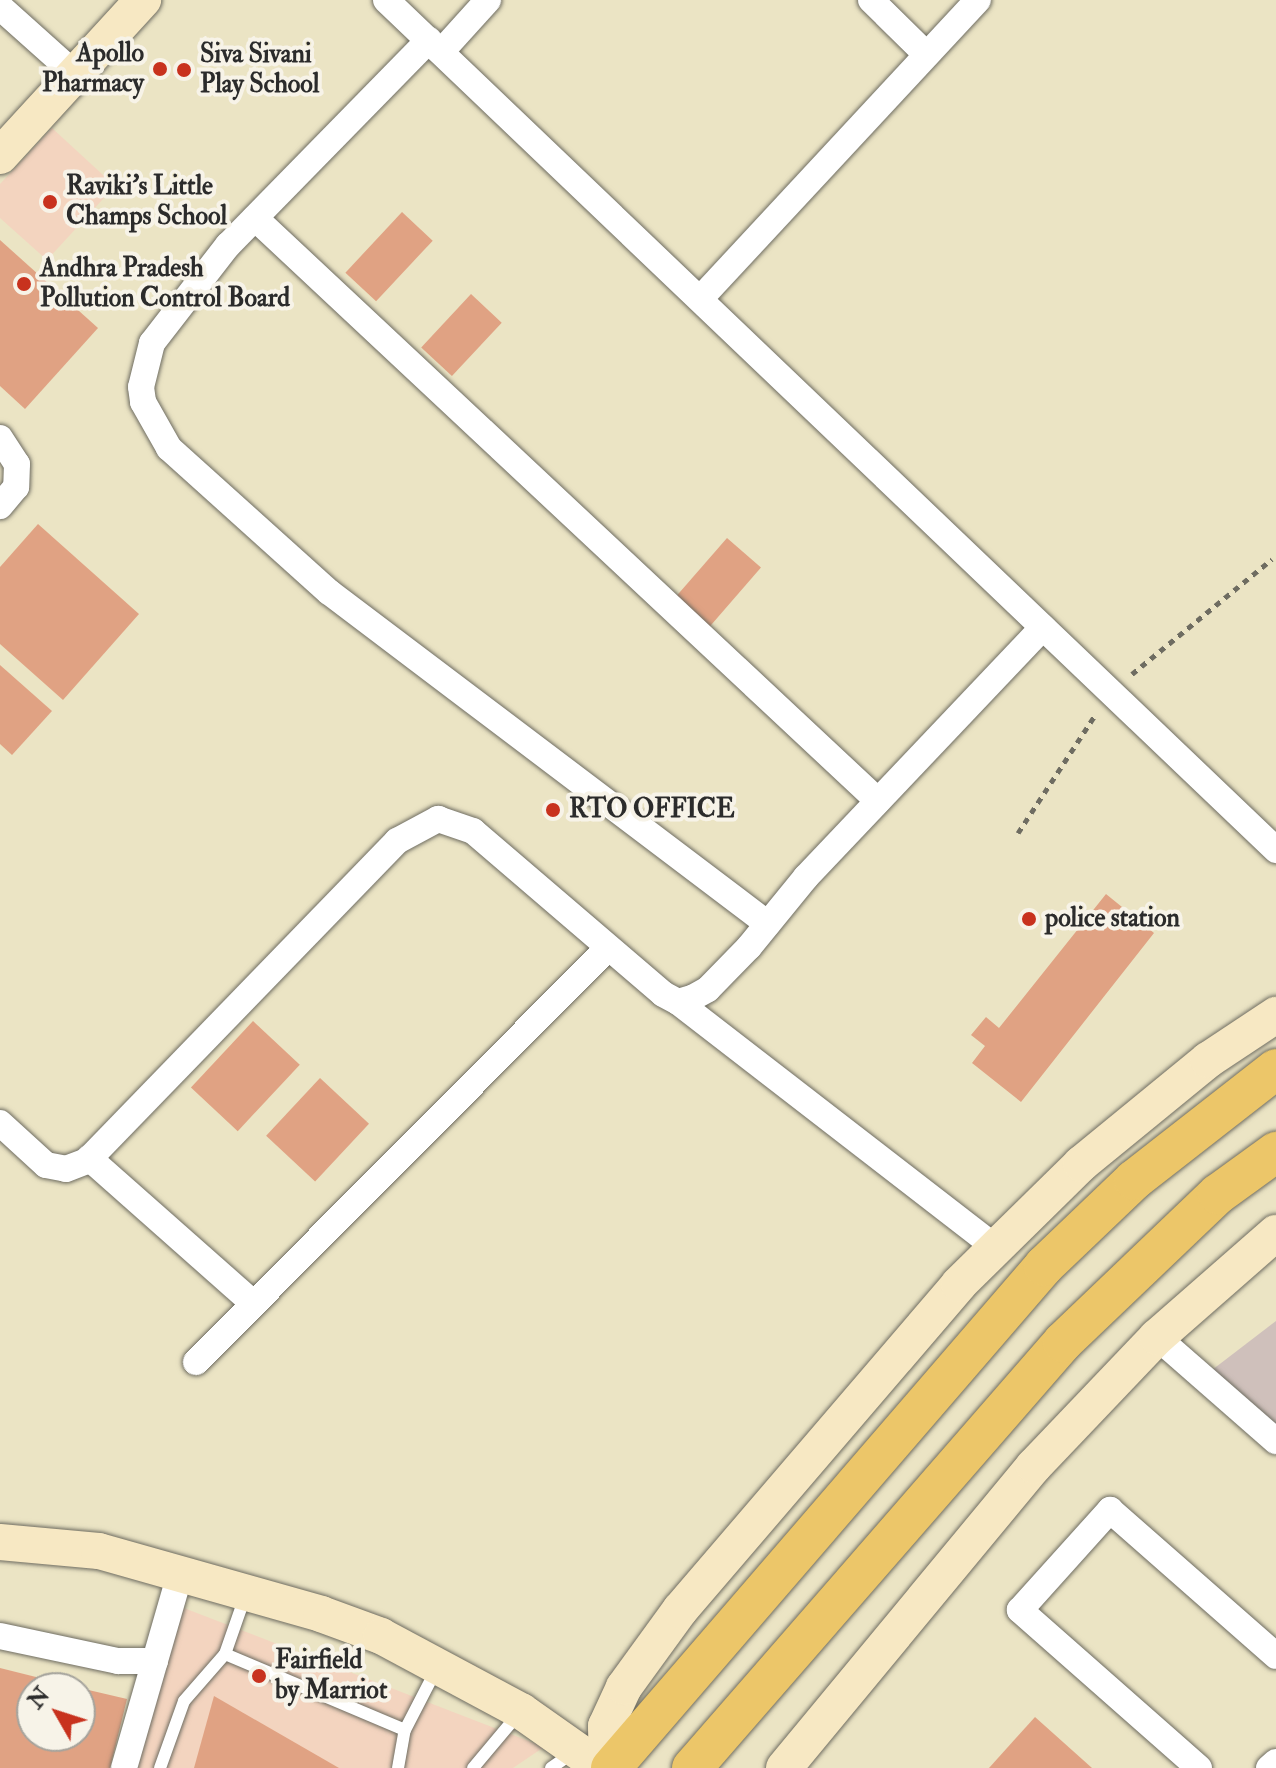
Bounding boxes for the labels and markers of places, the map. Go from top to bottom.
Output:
place label: Apollo Pharmacy [42,38,144,100]
place label: Siva Sivani Play School [200,39,319,100]
marker: Apollo Pharmacy [151,60,169,78]
marker: Siva Sivani Play School [175,61,193,79]
place label: Raviki's Little Champs School [66,171,227,232]
marker: Raviki's Little Champs School [41,193,59,211]
place label: Andhra Pradesh Pollution Control Board [40,253,290,314]
marker: Andhra Pradesh Pollution Control Board [15,275,33,293]
place label: RTO OFFICE [569,794,735,826]
marker: RTO OFFICE [544,801,562,819]
place label: police station [1045,903,1180,935]
marker: police station [1020,910,1038,928]
place label: Fairfield by Marriot [275,1645,387,1706]
marker: Fairfield by Marriot [250,1667,268,1685]

